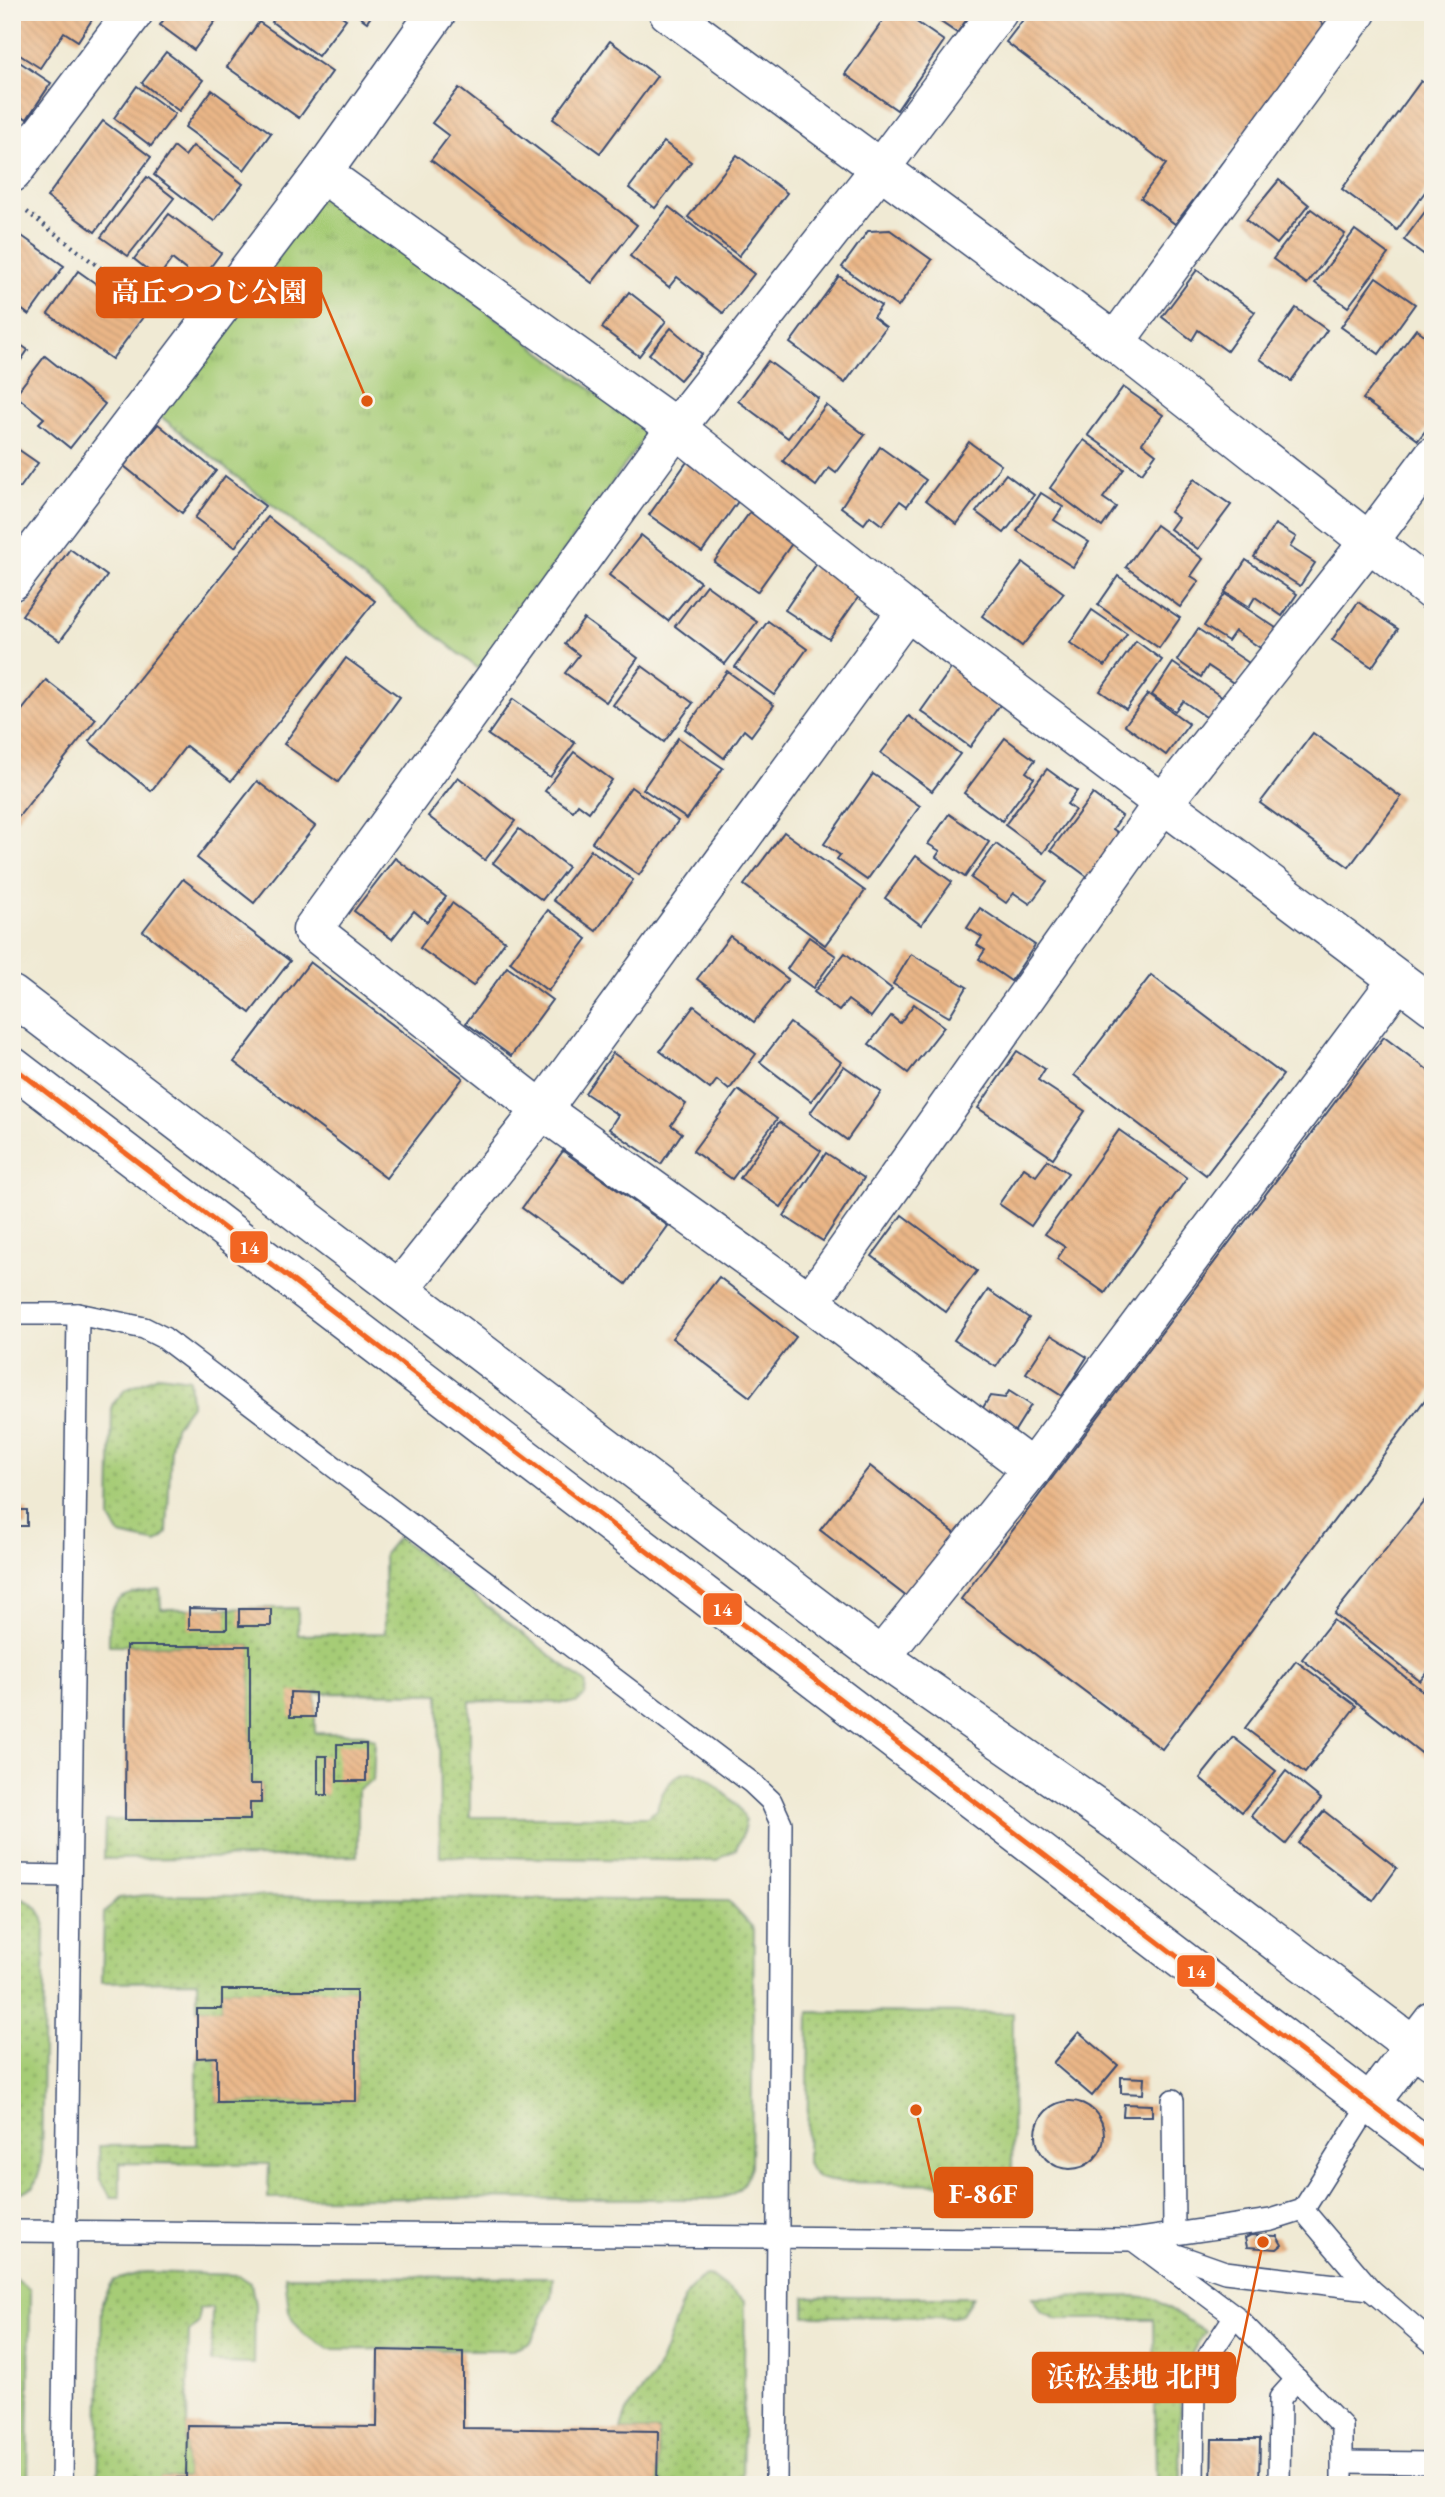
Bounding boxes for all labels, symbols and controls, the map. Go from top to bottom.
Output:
callout: 高丘つつじ公園 [97,268,321,317]
text: 高丘つつじ公園 [111,274,307,310]
line badge: 14 [229,1230,269,1264]
text: 14 [239,1235,260,1260]
line badge: 14 [702,1592,743,1626]
text: 14 [712,1597,733,1622]
line badge: 14 [1176,1954,1216,1988]
text: 14 [1186,1959,1207,1984]
callout: F-86F [935,2168,1032,2217]
text: F-86F [948,2175,1018,2211]
callout: 浜松基地 北門 [1033,2353,1235,2402]
text: 浜松基地 北門 [1047,2359,1221,2395]

